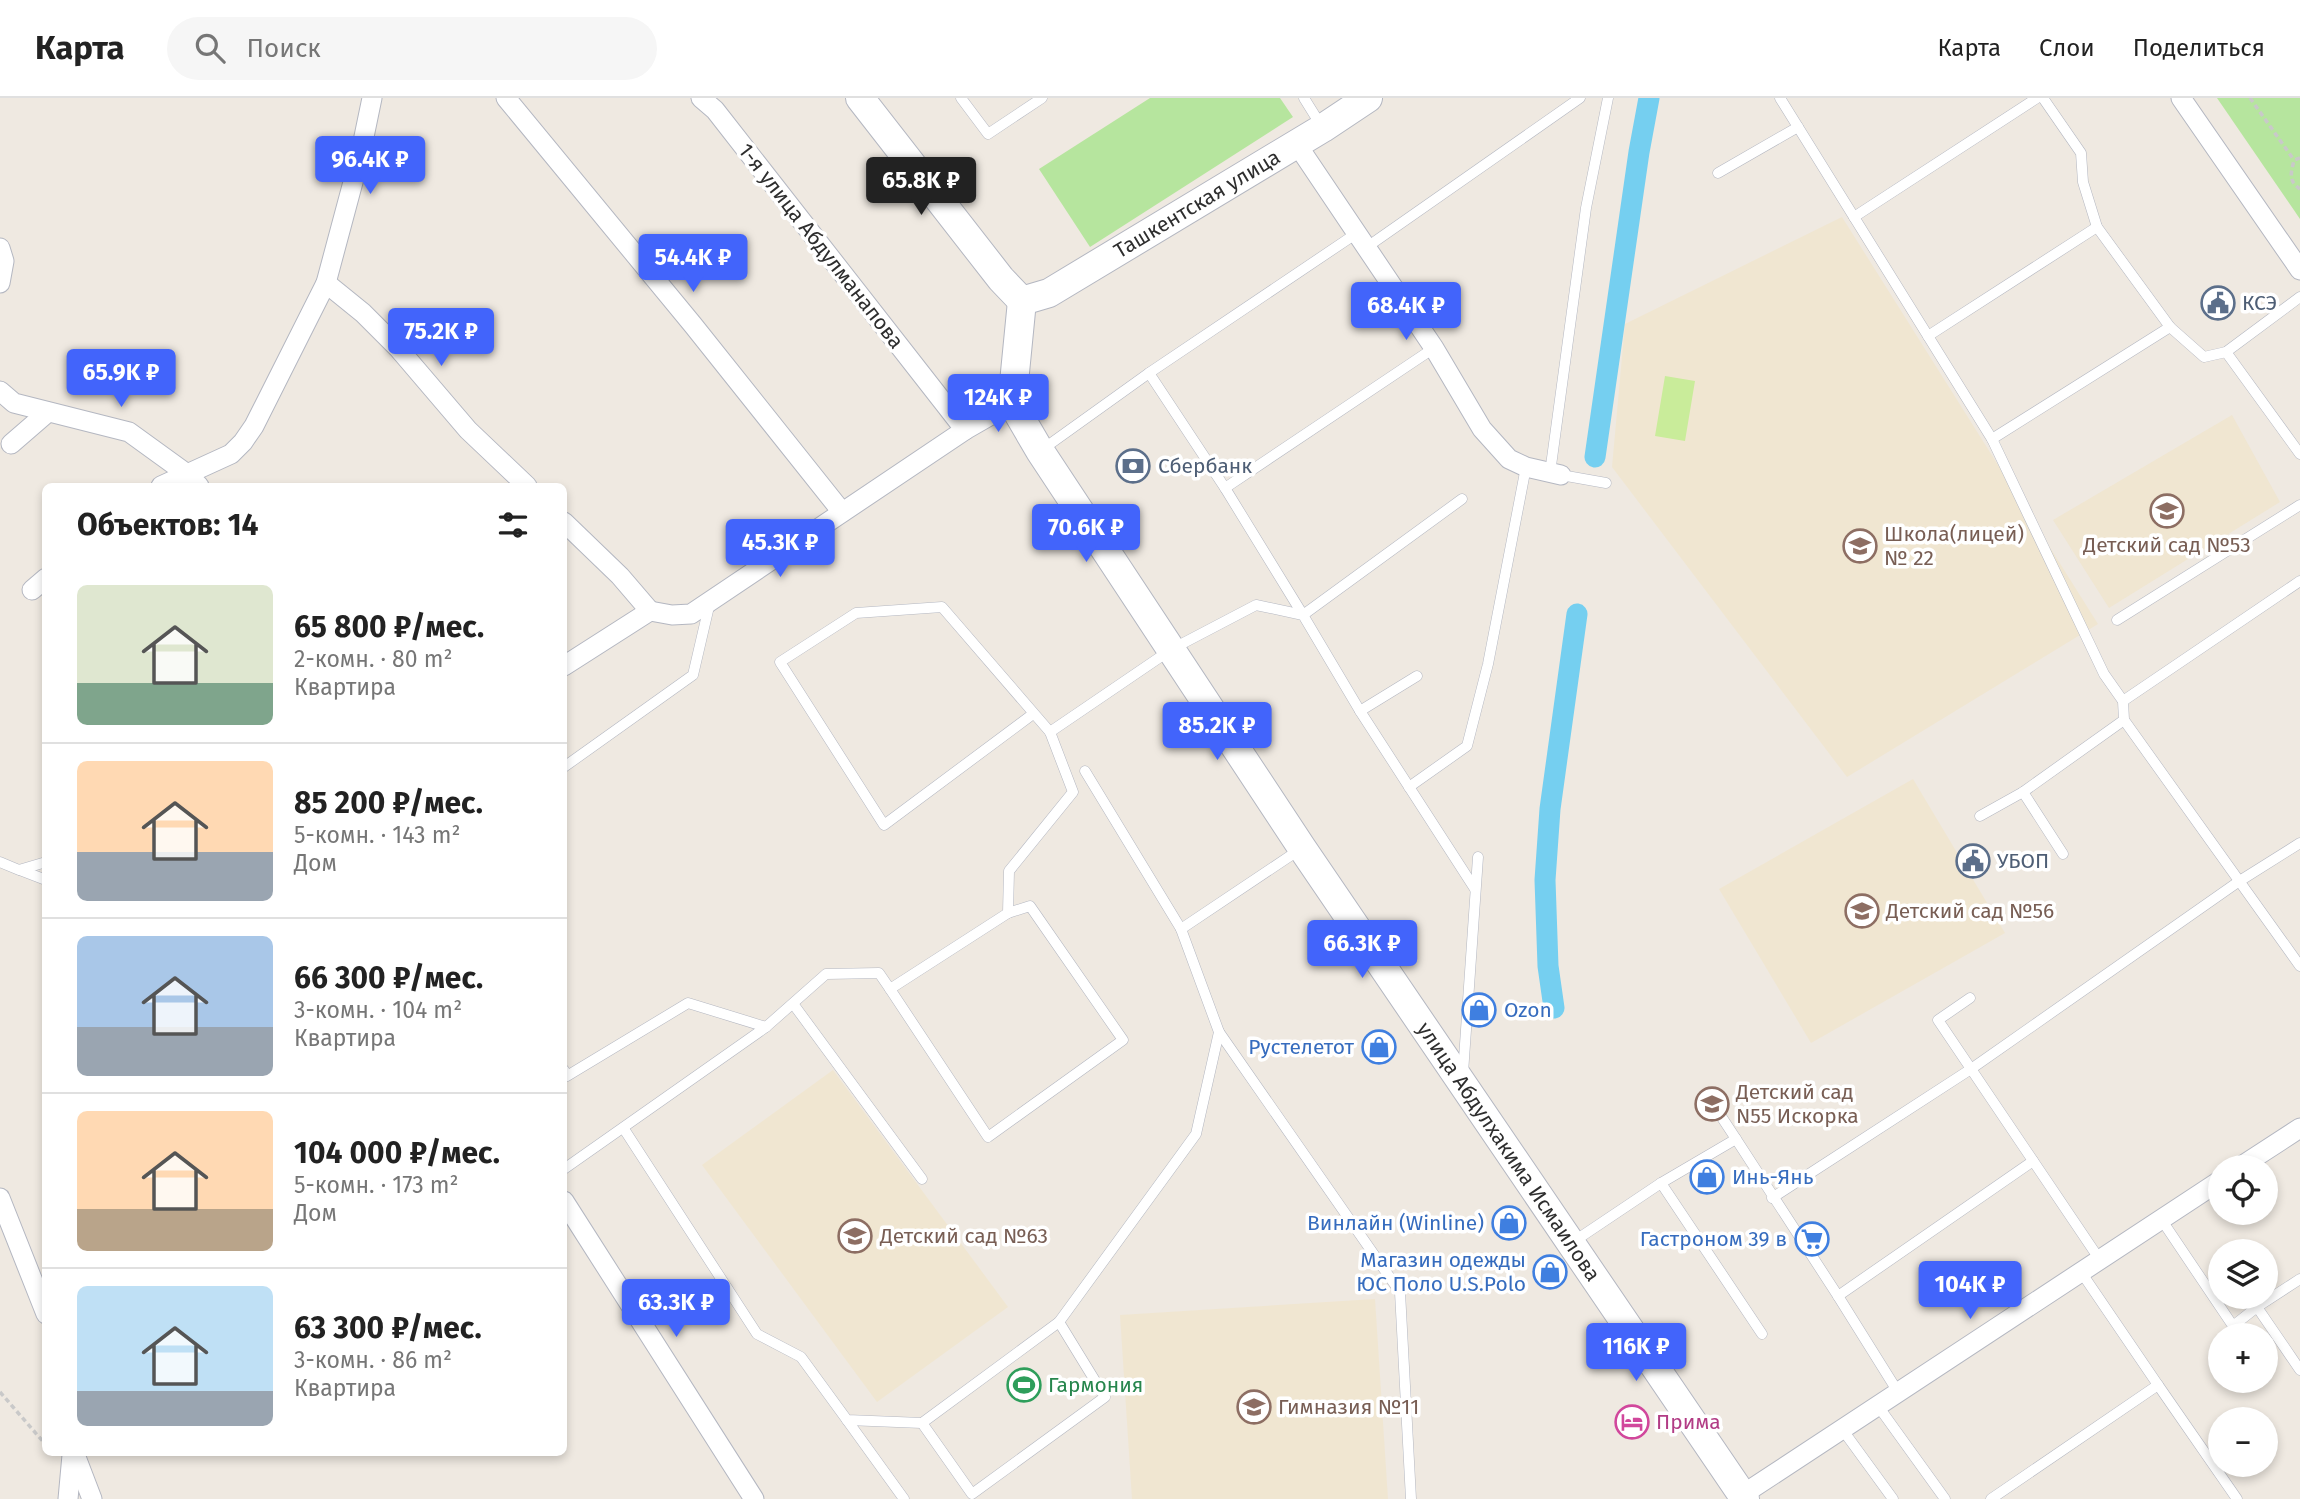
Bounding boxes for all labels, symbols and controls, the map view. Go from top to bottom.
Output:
search box [167,17,657,80]
text: Карта [35,28,125,68]
icon: search [191,29,229,67]
text: Поиск [247,33,321,64]
text: Карта [1937,34,2001,62]
text: Слои [2039,34,2095,62]
text: Поделиться [2133,34,2265,62]
pin: 96.4K ₽ [305,136,435,196]
street label: 1-я улица Абдулманапова [733,138,909,354]
street label: Ташкентская улица [1109,144,1285,264]
text: 96.4K ₽ [331,145,409,173]
pin: 65.8K ₽ [856,158,986,217]
text: 65.8K ₽ [882,166,960,194]
pin: 54.4K ₽ [628,234,758,294]
text: 54.4K ₽ [654,243,732,271]
pin: 68.4K ₽ [1341,282,1471,342]
public building icon: КСЭ [2199,284,2237,322]
place label: КСЭ [2242,290,2277,316]
text: 68.4K ₽ [1367,291,1445,319]
pin: 75.2K ₽ [376,308,506,368]
text: 75.2K ₽ [404,317,478,345]
pin: 65.9K ₽ [56,350,186,409]
text: 65.9K ₽ [83,358,159,386]
pin: 124K ₽ [941,374,1055,434]
text: 124K ₽ [964,383,1032,411]
bank icon: Сбербанк [1114,447,1152,485]
place label: Сбербанк [1158,453,1252,479]
school or university icon: Детский сад №53 [2148,492,2186,530]
pin: 70.6K ₽ [1021,504,1151,564]
icon: filters [494,506,532,544]
text: Объектов: 14 [77,507,259,543]
text: 70.6K ₽ [1048,513,1124,541]
pin: 45.3K ₽ [715,519,845,579]
place label: Школа(лицей) № 22 [1884,521,2024,571]
school or university icon: Школа(лицей) № 22 [1841,527,1879,565]
text: 45.3K ₽ [742,528,818,556]
place label: Детский сад №53 [2082,532,2251,558]
text: 65 800 ₽/мес. [294,609,484,645]
icon: home [133,613,217,697]
text: 2-комн. · 80 m² [294,645,453,673]
text: Квартира [294,673,396,701]
pin: 85.2K ₽ [1152,702,1282,762]
text: 85.2K ₽ [1179,711,1255,739]
text: 85 200 ₽/мес. [294,785,483,821]
icon: home [133,789,217,873]
text: 5-комн. · 143 m² [294,821,460,849]
public building icon: УБОП [1954,842,1992,880]
place label: УБОП [1997,848,2049,874]
text: Дом [294,849,337,877]
school or university icon: Детский сад №56 [1843,892,1881,930]
place label: Детский сад №56 [1885,898,2054,924]
pin: 66.3K ₽ [1297,920,1427,980]
text: 66.3K ₽ [1323,929,1401,957]
text: 66 300 ₽/мес. [294,960,483,996]
icon: home [133,964,217,1048]
shop icon: Ozon [1460,991,1498,1029]
text: 3-комн. · 104 m² [294,996,462,1024]
place label: Ozon [1504,997,1552,1023]
street label: улица Абдулхакима Исмаилова [1411,1017,1606,1286]
text: Квартира [294,1024,396,1052]
shop icon: Рустелетот [1360,1028,1398,1066]
place label: Рустелетот [1248,1034,1355,1060]
place label: Детский сад N55 Искорка [1735,1079,1859,1129]
school or university icon: Детский сад N55 Искорка [1693,1085,1731,1123]
text: 104 000 ₽/мес. [294,1135,500,1171]
icon: home [133,1139,217,1223]
map controls [2208,1155,2278,1477]
button: locate [2208,1155,2278,1225]
shop icon: Инь-Янь [1688,1158,1726,1196]
place label: Инь-Янь [1732,1164,1814,1190]
text: 5-комн. · 173 m² [294,1171,459,1199]
text: Дом [294,1199,337,1227]
shop icon: Винлайн (Winline) [1490,1204,1528,1242]
place label: Винлайн (Winline) [1307,1210,1484,1236]
school or university icon: Детский сад №63 [836,1217,874,1255]
supermarket icon: Гастроном 39 в [1793,1220,1831,1258]
place label: Детский сад №63 [879,1223,1048,1249]
place label: Гастроном 39 в [1640,1226,1787,1252]
button: layers [2208,1239,2278,1309]
place label: Магазин одежды ЮС Поло U.S.Polo [1356,1247,1526,1297]
shop icon: Магазин одежды ЮС Поло U.S.Polo [1531,1253,1569,1291]
pin: 104K ₽ [1913,1262,2027,1321]
text: 104K ₽ [1935,1270,2005,1298]
pin: 63.3K ₽ [611,1280,741,1339]
text: 63.3K ₽ [638,1288,714,1316]
text: 63 300 ₽/мес. [294,1310,482,1346]
icon: home [133,1314,217,1398]
button: + [2208,1323,2278,1393]
pin: 116K ₽ [1579,1324,1693,1383]
text: 116K ₽ [1602,1332,1670,1360]
text: 3-комн. · 86 m² [294,1346,452,1374]
sports icon: Гармония [1005,1366,1043,1404]
place label: Гармония [1048,1372,1143,1398]
text: Квартира [294,1374,396,1402]
school or university icon: Гимназия №11 [1235,1388,1273,1426]
place label: Гимназия №11 [1278,1394,1419,1420]
hotel icon: Прима [1613,1403,1651,1441]
button: − [2208,1407,2278,1477]
place label: Прима [1656,1409,1721,1435]

